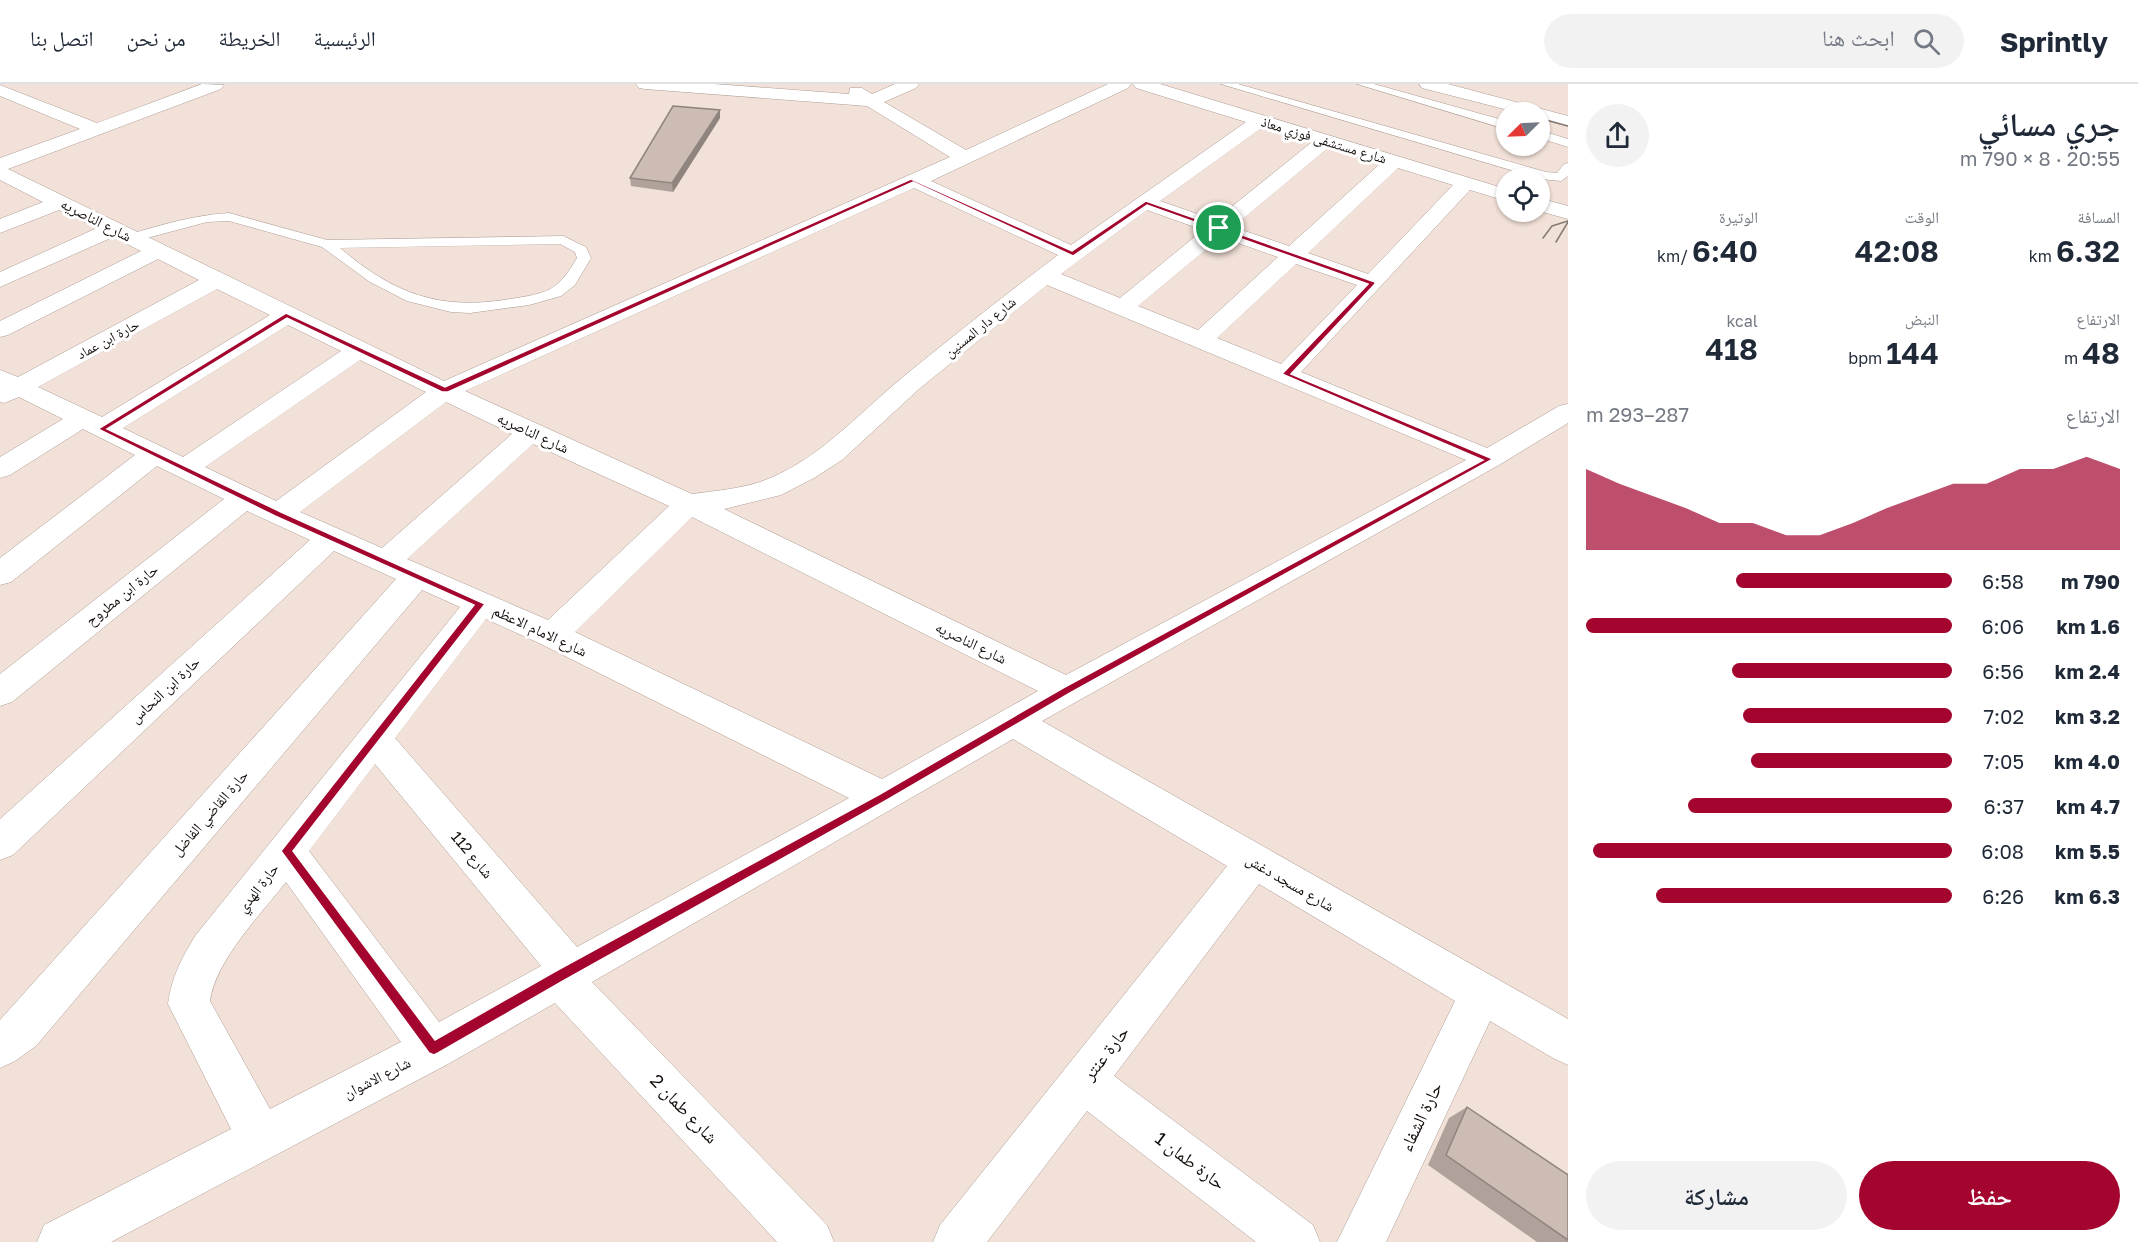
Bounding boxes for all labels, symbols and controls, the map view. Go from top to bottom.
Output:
search box [1544,14,1964,68]
text: ابحث هنا [1822,24,1895,51]
text: اتصل بنا [30,25,93,51]
text: من نحن [126,25,186,51]
text: الخريطة [219,25,280,51]
text: الرئيسية [313,25,376,51]
icon: search [1910,25,1943,58]
text: Sprintly [2000,25,2108,58]
north arrow [1496,102,1550,156]
map controls [1496,102,1550,222]
button: share [1586,104,1649,167]
text: جري مسائي [1978,104,2120,143]
street label: شارع مستشفى فوزي معاذ [1258,112,1389,170]
text: 20:55 · 8 × 790 m [1960,146,2120,170]
button: locate [1496,168,1550,222]
street label: شارع الناصريه [57,194,135,246]
pin [1193,202,1244,253]
text: الوتيرة [1719,207,1758,227]
text: الوقت [1905,207,1939,227]
text: المسافة [2078,207,2120,227]
icon: arrive [1202,211,1235,244]
text: 6:40 [1692,233,1758,269]
text: 42:08 [1855,233,1939,269]
text: 6.32 [2056,233,2120,269]
text: /km [1657,246,1692,266]
text: km [2029,246,2056,266]
street label: شارع دار المسنين [941,293,1020,362]
text: النبض [1905,309,1939,329]
text: الارتفاع [2076,309,2120,329]
text: kcal [1726,311,1758,331]
street label: حارة ابن عماد [74,315,142,363]
text: 418 [1705,331,1758,367]
text: 144 [1886,335,1939,371]
text: 48 [2082,335,2120,371]
text: bpm [1848,348,1886,368]
text: m [2064,348,2082,368]
text: 287–293 m [1586,402,1689,426]
text: الارتفاع [2065,403,2120,427]
street label: شارع الناصريه [494,408,572,458]
street label: حارة ابن مطروح [81,559,163,631]
text: 6:58 [1982,569,2024,593]
text: 790 m [2061,569,2120,593]
street label: شارع الامام الاعظم [490,600,590,662]
text: 6:06 [1981,614,2024,638]
text: 1.6 km [2056,614,2120,638]
street label: شارع الناصريه [932,617,1010,669]
street label: حارة ابن النحاس [126,652,205,728]
text: 6:56 [1982,659,2024,683]
text: 2.4 km [2055,659,2120,683]
text: 7:02 [1983,704,2024,728]
text: 3.2 km [2055,704,2120,728]
text: 7:05 [1983,749,2024,773]
text: 4.0 km [2054,749,2120,773]
street label: حارة القاضي الفاضل [167,765,255,862]
text: 6:37 [1984,794,2024,818]
text: 4.7 km [2056,794,2120,818]
street label: شارع 112 [446,827,498,883]
text: 6:08 [1981,839,2024,863]
text: 5.5 km [2055,839,2120,863]
street label: شارع مسجد دغش [1242,850,1338,916]
street label: حارة الهدي [232,859,285,918]
text: 6:26 [1982,884,2024,908]
text: 6.3 km [2055,884,2120,908]
street label: حارة عنتر [1077,1021,1133,1085]
street label: شارع الاشوان [340,1052,414,1103]
street label: شارع طمان 2 [645,1069,723,1148]
street label: حارة الشفاء [1394,1078,1446,1155]
street label: حارة طمان 1 [1150,1127,1230,1195]
button: مشاركة [1586,1161,1847,1230]
button: حفظ [1859,1161,2120,1230]

